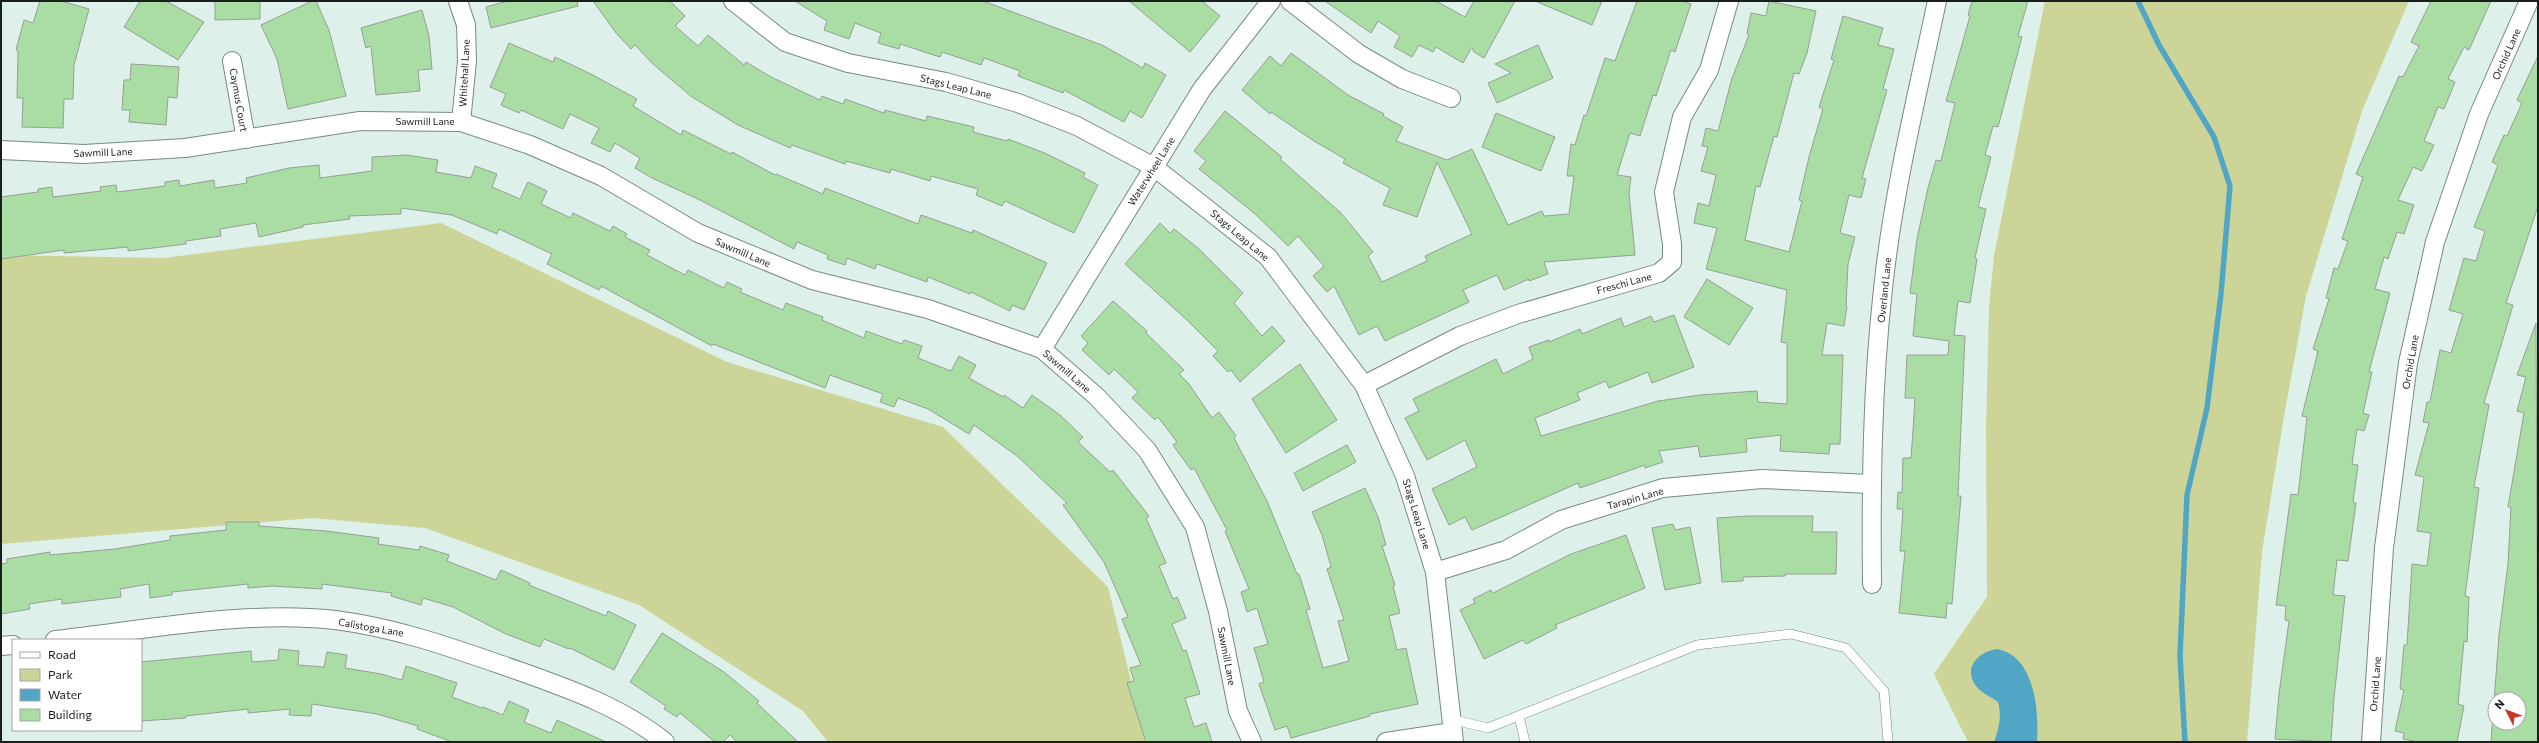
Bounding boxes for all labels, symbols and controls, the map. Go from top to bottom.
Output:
street label: Orchid Lane [2489,26,2523,82]
street label: Whitehall Lane [456,39,472,107]
street label: Caymus Court [227,67,251,133]
street label: Stags Leap Lane [919,71,993,101]
street label: Sawmill Lane [395,115,455,127]
street label: Waterwheel Lane [1125,134,1177,208]
street label: Sawmill Lane [73,145,133,159]
street label: Stags Leap Lane [1208,207,1272,263]
street label: Sawmill Lane [713,235,773,269]
street label: Overland Lane [1875,257,1893,323]
street label: Freschi Lane [1595,270,1653,296]
street label: Orchid Lane [2399,334,2421,390]
street label: Sawmill Lane [1041,347,1093,395]
street label: Stags Leap Lane [1401,477,1433,551]
street label: Tarapin Lane [1605,484,1665,512]
street label: Calistoga Lane [337,615,405,639]
street label: Sawmill Lane [1215,626,1239,686]
legend [12,639,142,731]
text: Road [48,647,76,661]
street label: Orchid Lane [2367,656,2383,712]
text: Park [48,667,74,681]
text: Water [48,687,82,701]
north arrow [2487,691,2527,731]
text: N [2492,697,2507,711]
text: Building [48,707,92,721]

